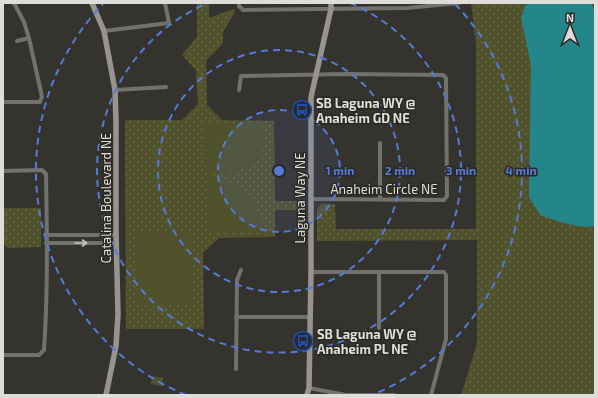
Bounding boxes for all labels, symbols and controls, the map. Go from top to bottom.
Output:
north arrow [550,8,590,48]
text: N [566,11,574,24]
place label: SB Laguna WY @ Anaheim GD NE [316,95,415,126]
bus stop icon: SB Laguna WY @ Anaheim GD NE [291,99,313,121]
street label: Catalina Boulevard NE [98,133,114,263]
street label: Laguna Way NE [292,152,308,244]
text: 1 min [326,163,354,177]
text: 2 min [385,163,415,177]
text: 3 min [446,163,476,177]
text: 4 min [505,163,537,177]
centre of rings [272,164,286,178]
street label: Anaheim Circle NE [330,181,438,197]
one-way arrow [74,239,87,247]
place label: SB Laguna WY @ Anaheim PL NE [317,326,416,357]
bus stop icon: SB Laguna WY @ Anaheim PL NE [292,330,314,352]

